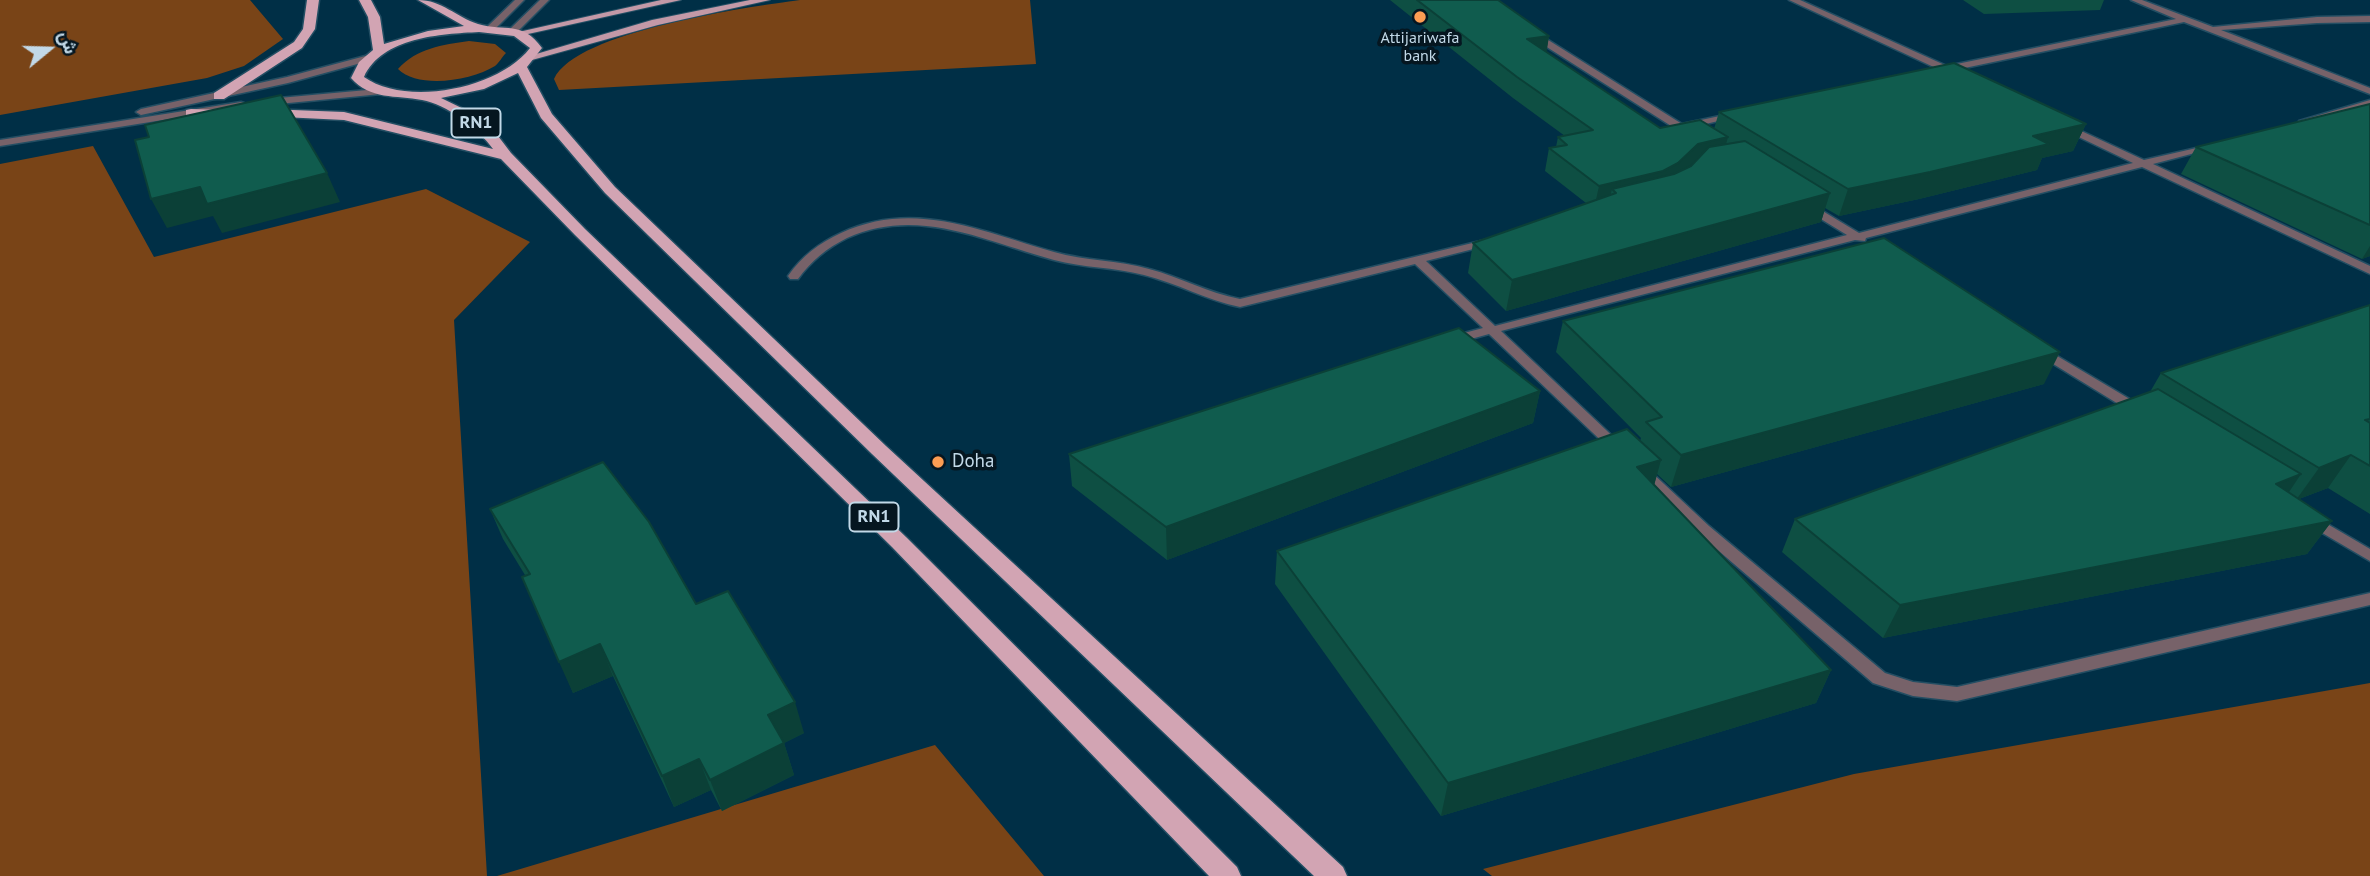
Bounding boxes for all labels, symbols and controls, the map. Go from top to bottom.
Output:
marker: Attijariwafa bank [1412,9,1428,25]
north arrow [14,14,84,84]
text: ش [54,27,84,57]
place label: Attijariwafa bank [1381,28,1459,66]
road number: RN1 [452,109,500,138]
place label: Doha [952,451,994,473]
marker: Doha [930,454,946,470]
road number: RN1 [850,503,898,532]

